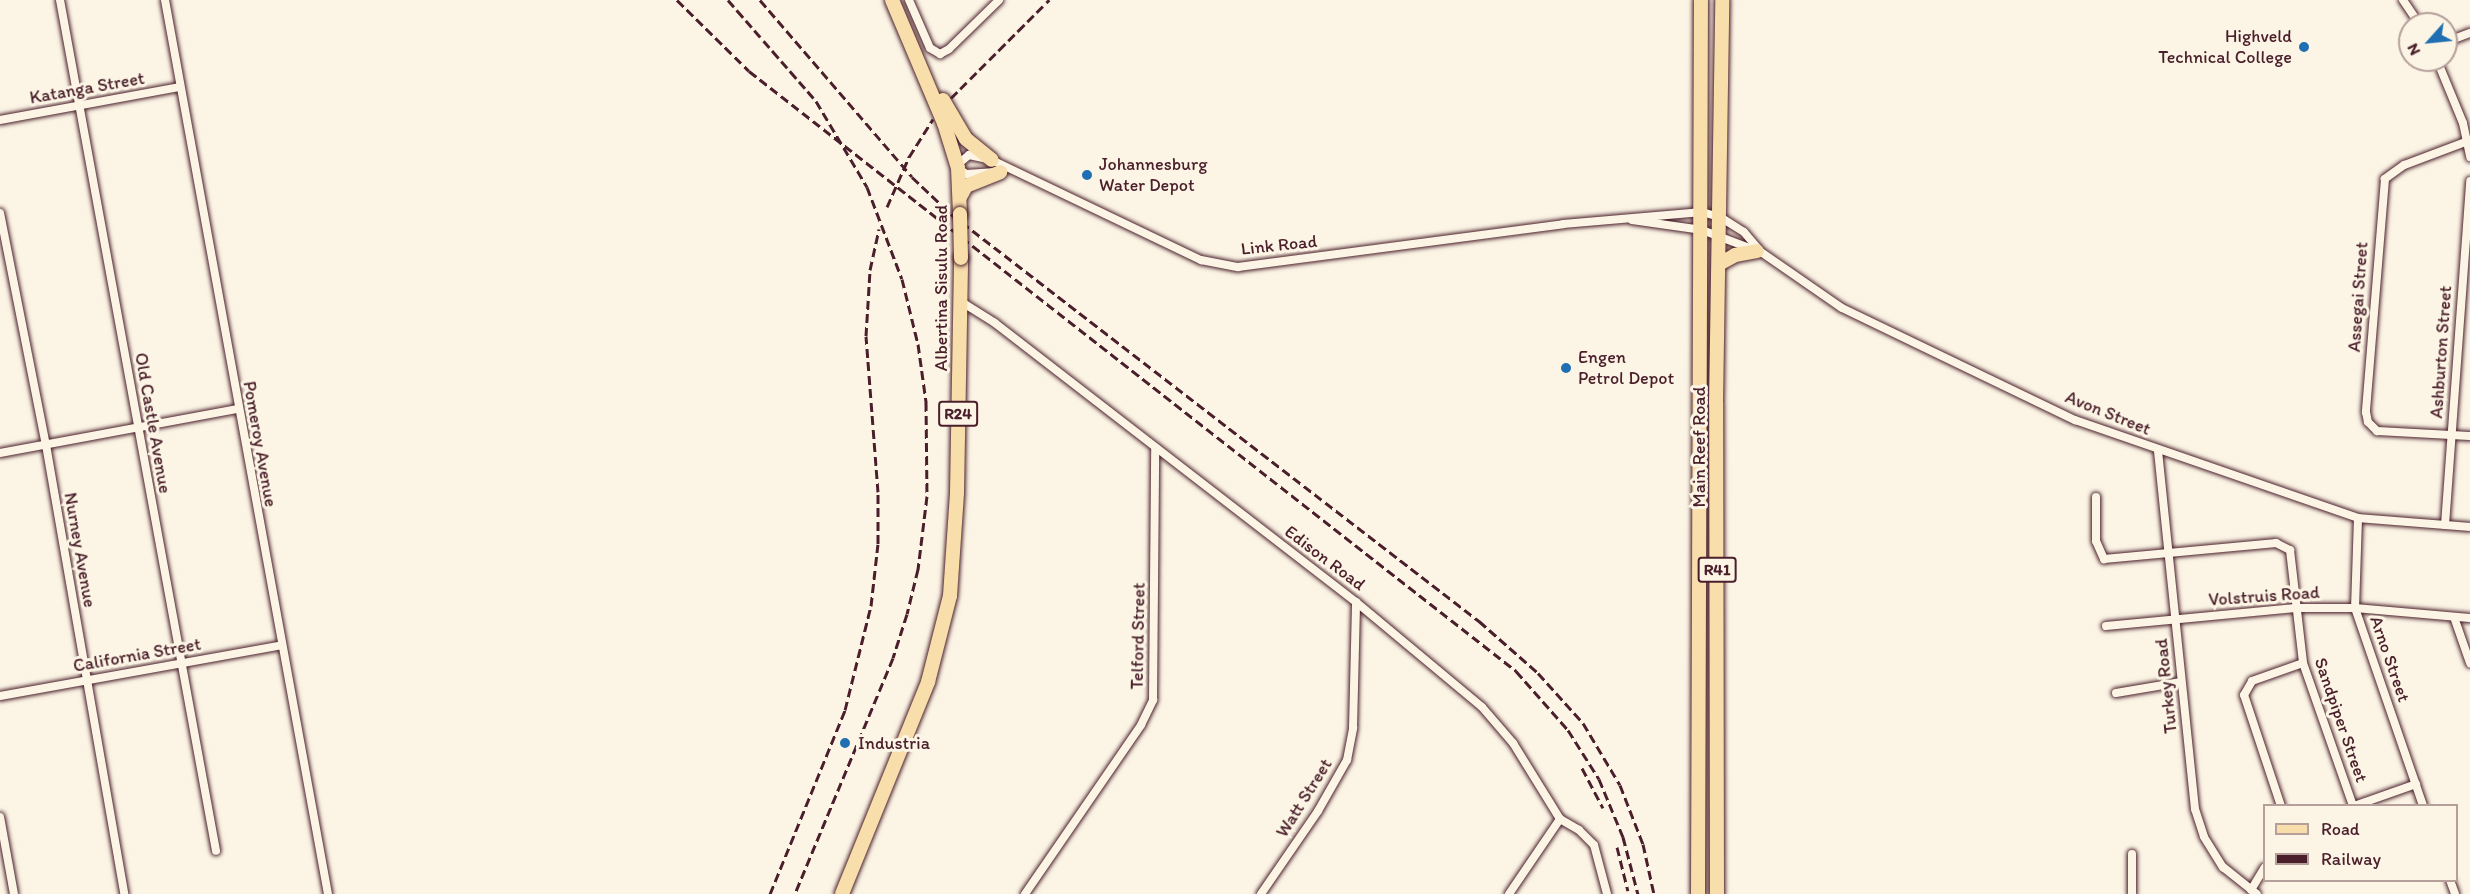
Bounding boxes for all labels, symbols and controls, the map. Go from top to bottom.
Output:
north arrow [2398,12,2458,72]
place label: Highveld Technical College [2158,26,2292,68]
marker: Highveld Technical College [2297,40,2311,54]
text: N [2402,40,2424,59]
street label: Katanga Street [28,67,146,109]
place label: Johannesburg Water Depot [1099,154,1207,196]
marker: Johannesburg Water Depot [1080,168,1094,182]
street label: Albertina Sisulu Road [930,205,952,371]
street label: Link Road [1240,230,1318,260]
street label: Assegai Street [2343,241,2373,353]
street label: Ashburton Street [2426,285,2456,419]
place label: Engen Petrol Depot [1578,347,1674,389]
street label: Old Castle Avenue [130,351,176,495]
marker: Engen Petrol Depot [1559,361,1573,375]
street label: Pomeroy Avenue [238,379,282,509]
street label: Avon Street [2062,386,2154,440]
street label: Main Reef Road [1688,387,1710,507]
road number: R24 [937,401,979,427]
street label: Nurney Avenue [59,491,101,609]
street label: Edison Road [1281,521,1369,595]
road number: R41 [1698,557,1736,583]
street label: Volstruis Road [2208,581,2320,611]
street label: Telford Street [1126,583,1150,689]
street label: Arno Street [2365,613,2415,705]
street label: California Street [72,633,202,677]
street label: Turkey Road [2150,638,2182,734]
street label: Sandpiper Street [2310,655,2372,785]
place label: Industria [858,732,930,754]
marker: Industria [836,734,854,752]
street label: Watt Street [1271,755,1337,841]
legend [2263,804,2458,882]
text: Road [2321,818,2360,840]
text: Railway [2321,848,2381,870]

